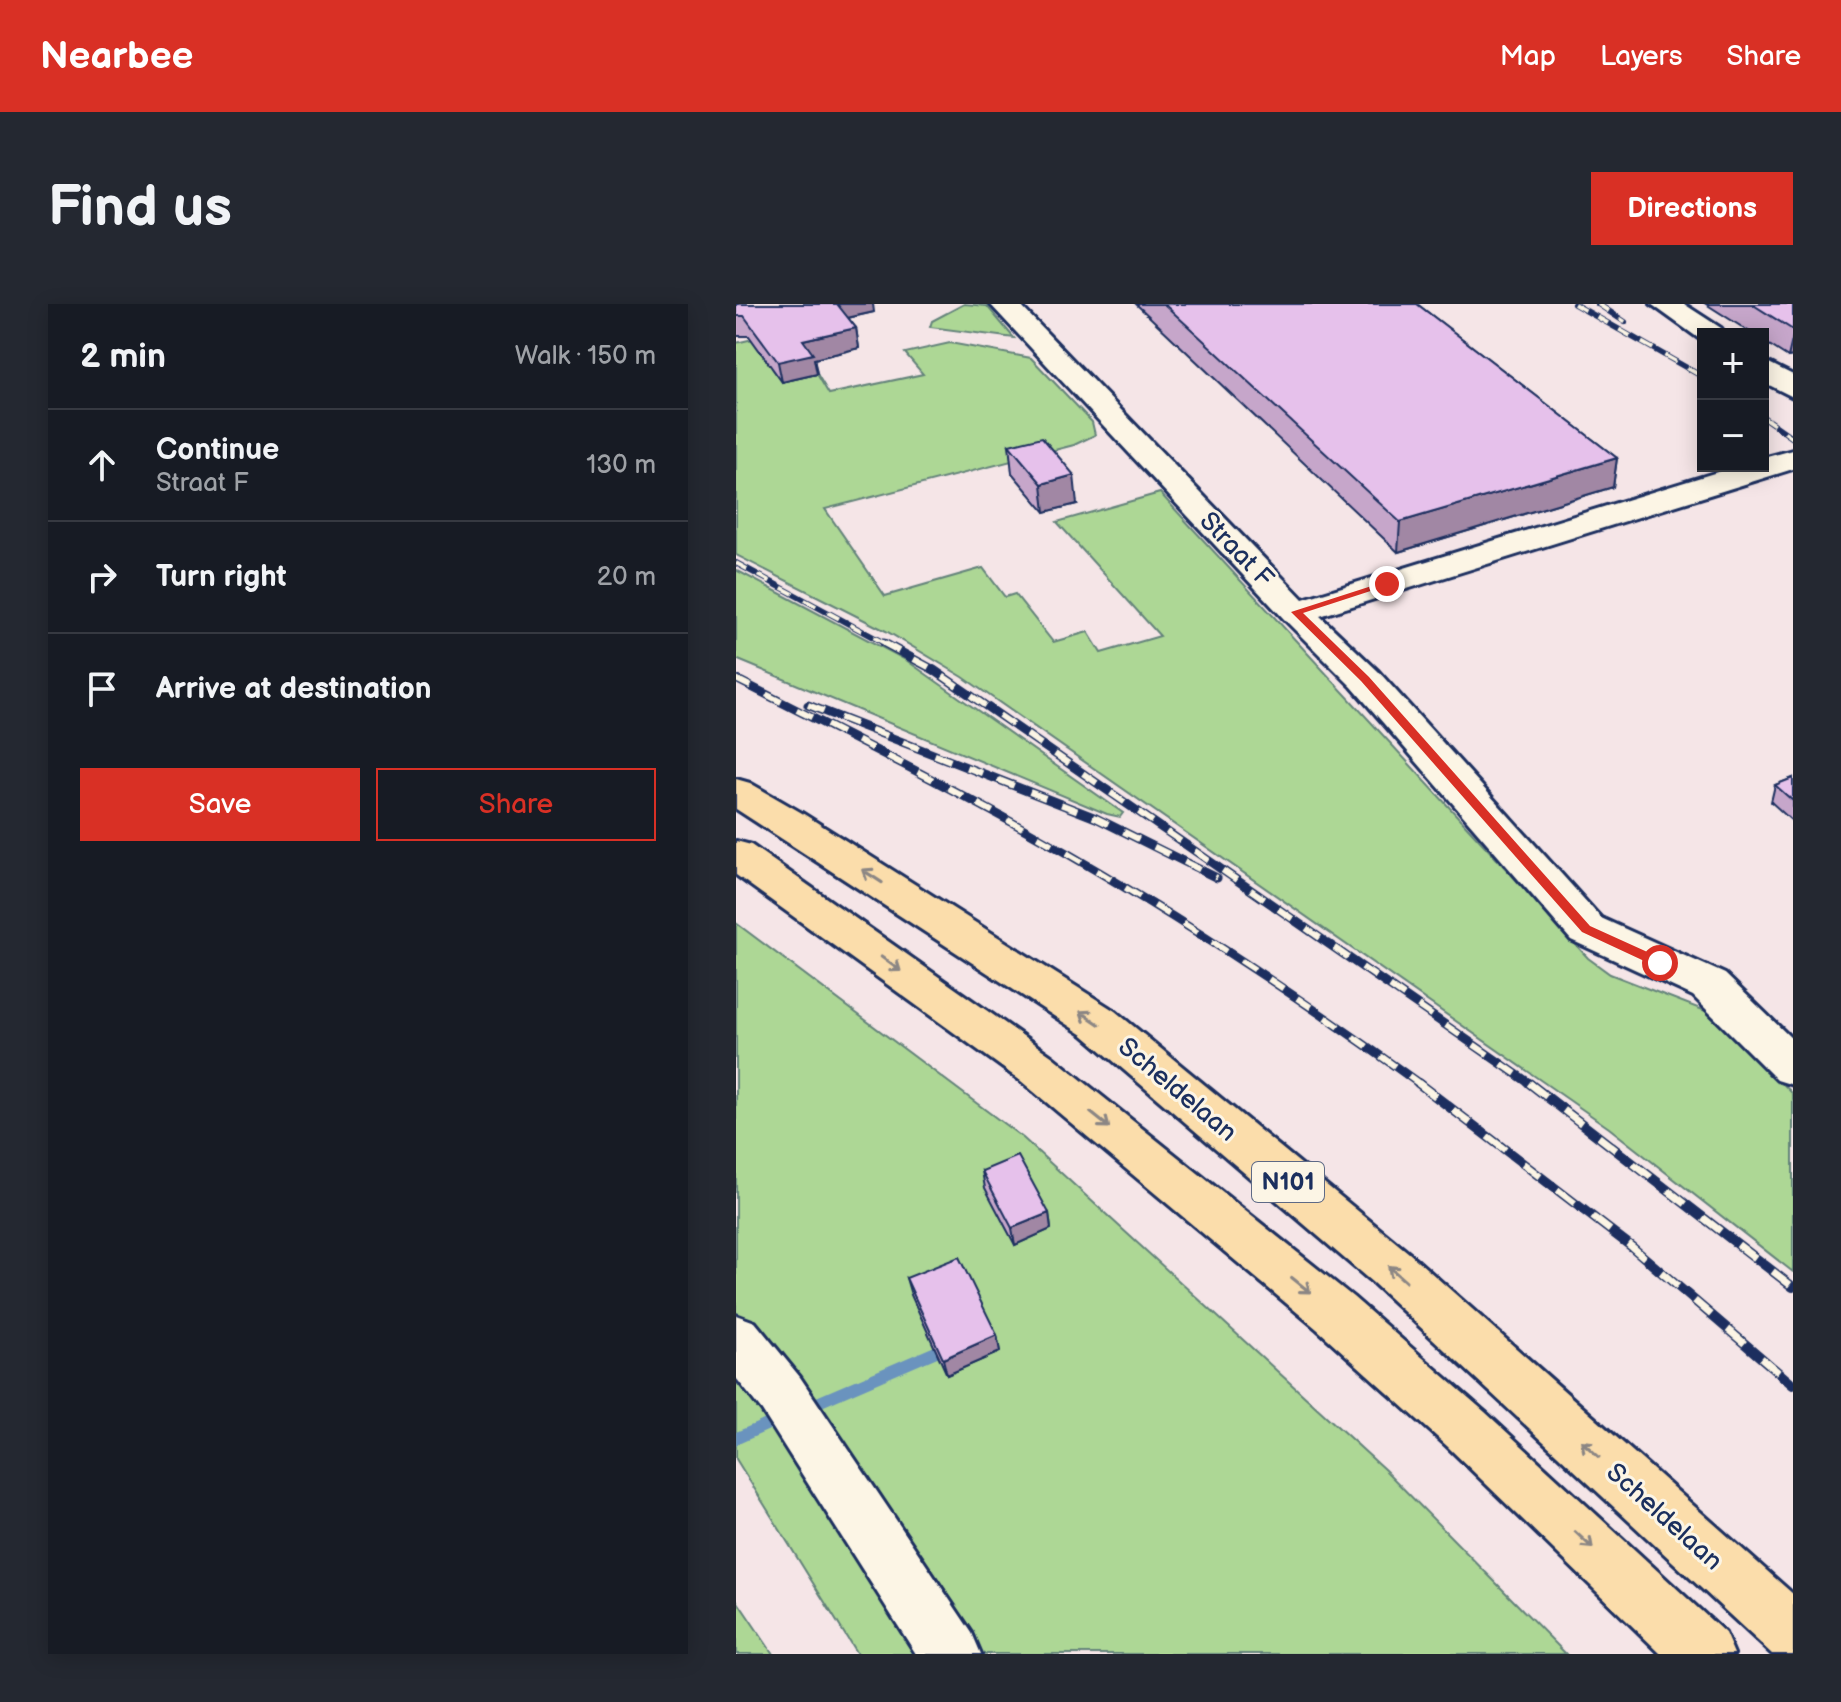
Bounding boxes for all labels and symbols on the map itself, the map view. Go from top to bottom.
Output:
street label: Straat F [1193,506,1280,594]
route end [1369,566,1405,602]
one-way arrow [861,868,884,884]
route start [1642,945,1678,981]
one-way arrow [880,956,902,973]
one-way arrow [1080,1010,1102,1026]
street label: Scheldelaan [1112,1032,1243,1149]
one-way arrow [1089,1111,1109,1129]
road number: N101 [1252,1162,1324,1202]
one-way arrow [1388,1265,1408,1283]
one-way arrow [1290,1276,1311,1293]
one-way arrow [1580,1439,1600,1458]
street label: Scheldelaan [1600,1457,1728,1577]
one-way arrow [1574,1531,1594,1550]

